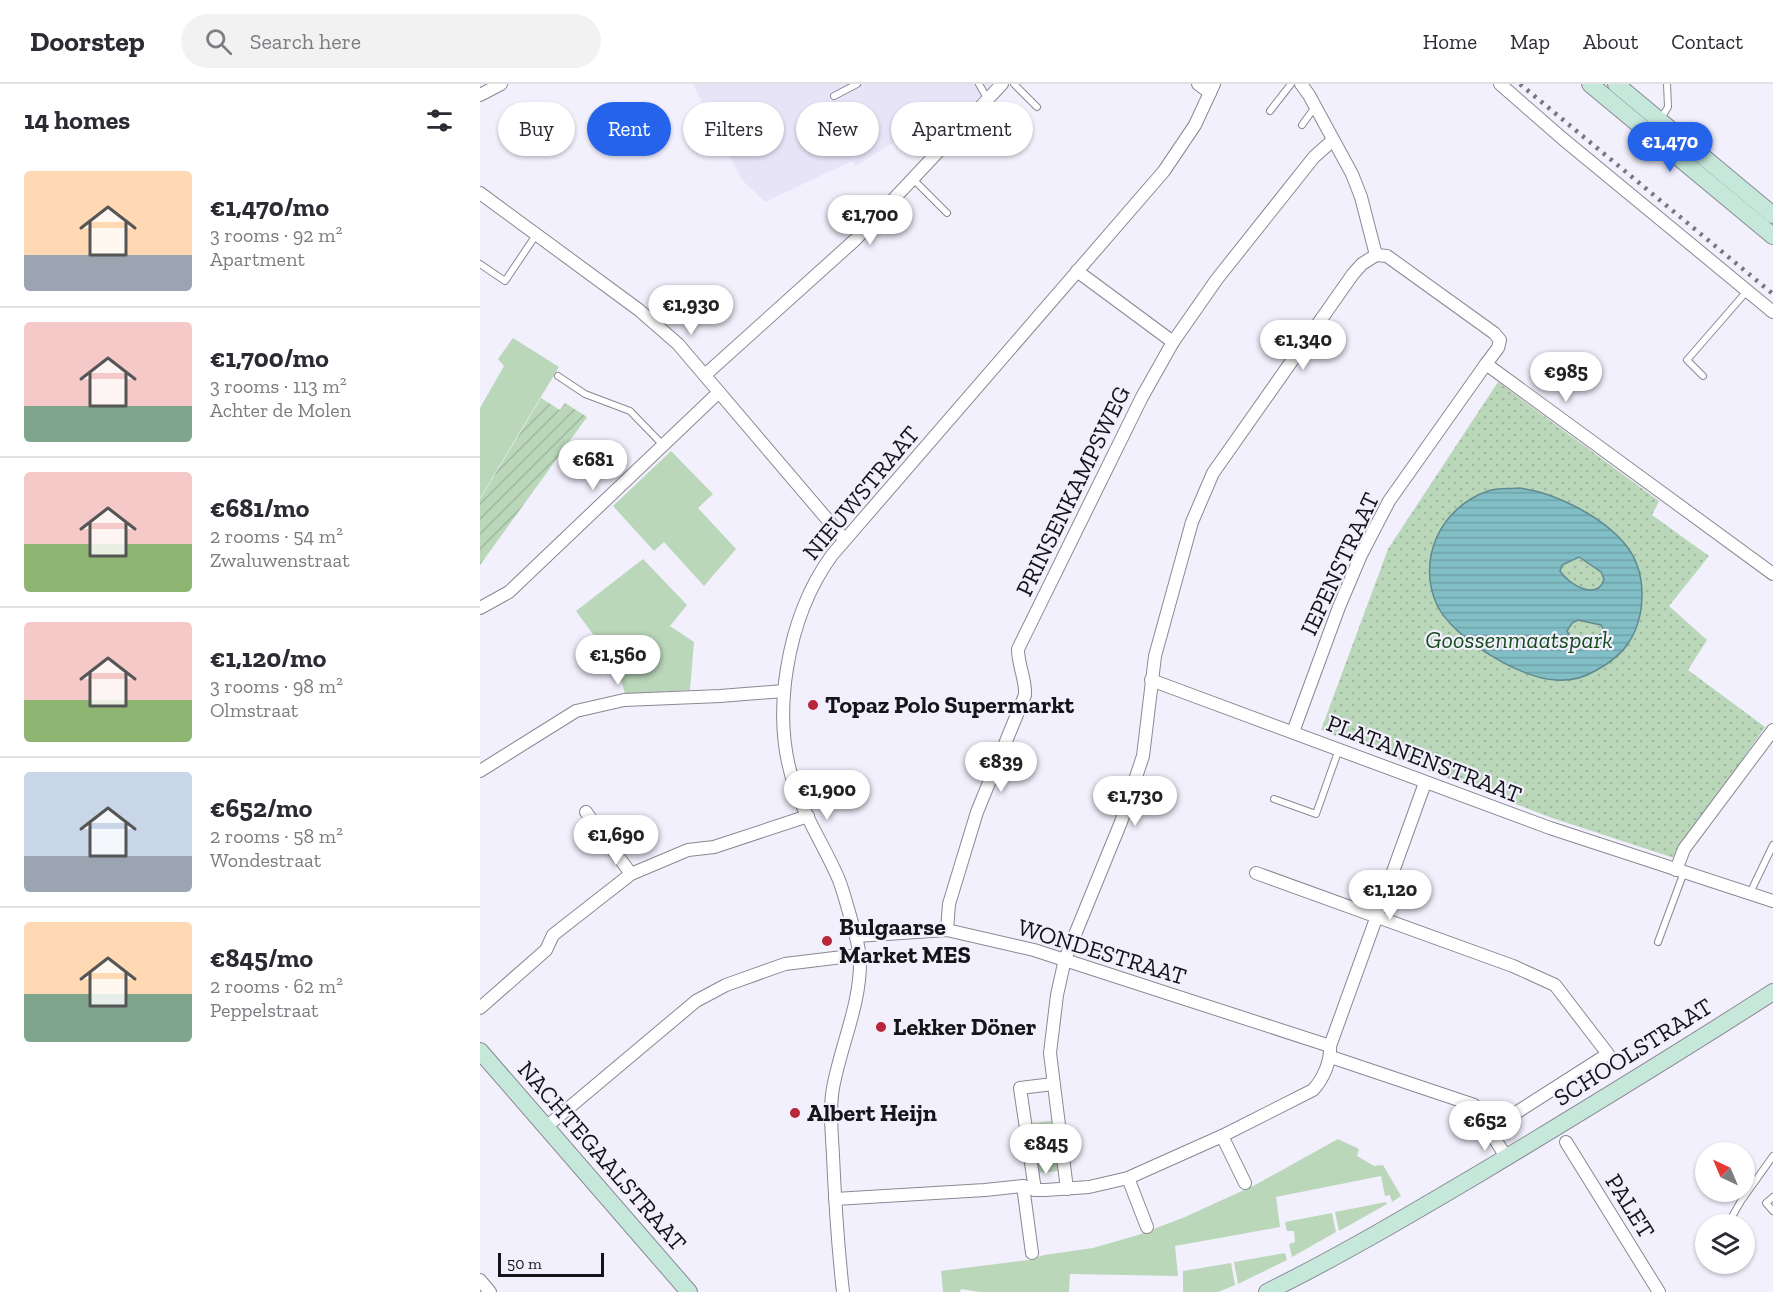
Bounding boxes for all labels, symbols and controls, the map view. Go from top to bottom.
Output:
search box [181,14,601,68]
text: Doorstep [30,25,145,58]
icon: search [202,25,235,58]
text: Search here [250,28,361,55]
text: Home [1423,29,1477,54]
text: Map [1510,29,1550,54]
text: About [1583,29,1638,54]
text: Contact [1671,29,1743,54]
chip: Buy [498,102,575,156]
chip: Rent [587,102,671,156]
chip: Filters [683,102,784,156]
chip: New [796,102,879,156]
chip: Apartment [891,102,1033,156]
text: 14 homes [24,104,130,136]
icon: filters [423,104,456,137]
pin: €1,470 [1621,122,1719,173]
text: €1,470 [1642,129,1698,153]
text: €1,470/mo [210,191,329,223]
icon: home [72,195,144,267]
pin: €1,700 [821,195,919,246]
text: €1,700 [842,202,898,226]
text: 3 rooms · 92 m² [210,223,342,247]
text: Apartment [210,247,305,271]
pin: €1,930 [642,285,740,336]
text: €1,930 [662,292,720,316]
pin: €1,340 [1254,320,1352,371]
text: €1,340 [1274,327,1332,351]
text: €1,700/mo [210,342,329,374]
icon: home [72,346,144,418]
pin: €985 [1530,352,1602,403]
text: €985 [1544,359,1588,383]
text: 3 rooms · 113 m² [210,374,347,398]
street label: PRINSENKAMPSWEG [1009,381,1136,601]
text: Achter de Molen [210,398,351,422]
street label: NIEUWSTRAAT [796,420,925,566]
pin: €681 [557,440,629,491]
text: €681 [572,447,614,471]
street label: IEPENSTRAAT [1294,488,1385,640]
text: €681/mo [210,492,309,524]
icon: home [72,496,144,568]
text: 2 rooms · 54 m² [210,524,343,548]
text: Zwaluwenstraat [210,548,350,572]
park label: Goossenmaatspark [1425,625,1613,654]
pin: €1,560 [569,635,667,686]
text: €1,120/mo [210,642,326,674]
text: €1,560 [589,642,647,666]
icon: home [72,646,144,718]
text: 3 rooms · 98 m² [210,674,343,698]
place label: Topaz Polo Supermarkt [825,690,1074,719]
text: Olmstraat [210,698,298,722]
marker: Topaz Polo Supermarkt [806,698,820,712]
street label: PLATANENSTRAAT [1323,708,1526,809]
pin: €839 [965,742,1037,793]
text: €839 [979,749,1023,773]
pin: €1,900 [778,770,876,821]
pin: €1,730 [1086,776,1184,827]
text: €1,900 [798,777,856,801]
text: €1,730 [1107,783,1163,807]
text: €652/mo [210,792,312,824]
icon: home [72,796,144,868]
pin: €1,690 [567,815,665,866]
text: €1,690 [587,822,645,846]
text: 2 rooms · 58 m² [210,824,343,848]
text: Wondestraat [210,848,321,872]
pin: €1,120 [1341,870,1439,921]
text: €1,120 [1363,877,1417,901]
place label: Bulgaarse Market MES [839,912,971,969]
street label: WONDESTRAAT [1014,912,1190,991]
marker: Bulgaarse Market MES [820,934,834,948]
text: €845/mo [210,942,313,974]
icon: home [72,946,144,1018]
text: 2 rooms · 62 m² [210,974,343,998]
street label: SCHOOLSTRAAT [1548,991,1717,1112]
text: Peppelstraat [210,998,318,1022]
place label: Lekker Döner [893,1012,1037,1041]
marker: Lekker Döner [874,1020,888,1034]
street label: NACHTEGAALSTRAAT [512,1055,693,1257]
place label: Albert Heijn [807,1098,937,1127]
pin: €652 [1449,1101,1521,1152]
marker: Albert Heijn [788,1106,802,1120]
text: €652 [1463,1108,1507,1132]
pin: €845 [1010,1124,1082,1175]
text: €845 [1024,1131,1068,1155]
north arrow [1695,1142,1755,1202]
map controls [1695,1142,1755,1274]
street label: PALET [1600,1168,1661,1243]
button: layers [1695,1214,1755,1274]
scale bar [498,1250,604,1278]
text: 50 m [507,1254,542,1273]

